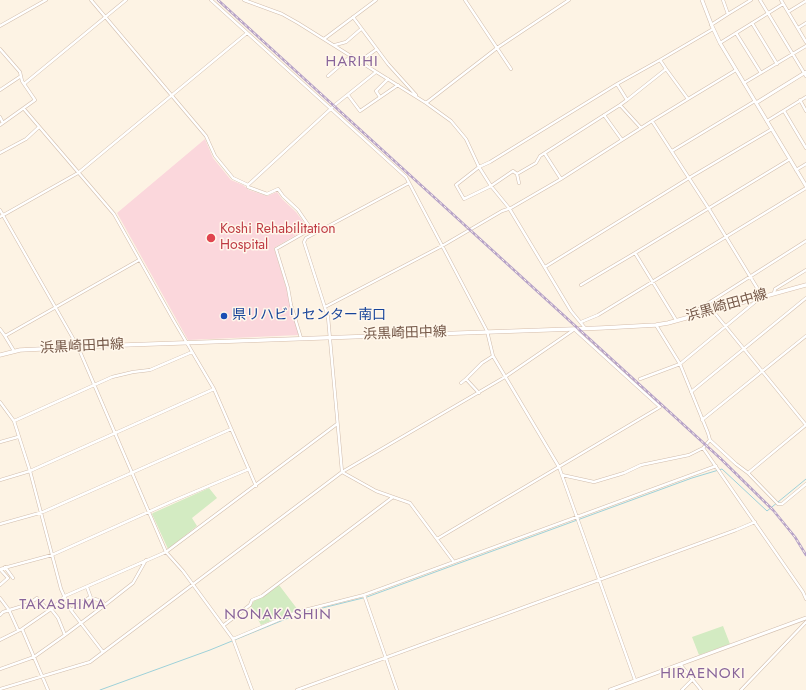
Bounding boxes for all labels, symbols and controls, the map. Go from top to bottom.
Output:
district label: HARIHI [325,53,379,71]
place label: Koshi Rehabilitation Hospital [220,222,336,254]
marker: Koshi Rehabilitation Hospital [205,232,217,244]
street label: 浜黒崎田中線 [684,286,770,326]
place label: 県リハビリセンター南口 [232,308,386,324]
marker: 県リハビリセンター南口 [219,311,229,321]
street label: 浜黒崎田中線 [363,324,447,344]
street label: 浜黒崎田中線 [40,336,124,358]
district label: TAKASHIMA [19,596,107,614]
district label: NONAKASHIN [224,606,332,624]
district label: HIRAENOKI [660,665,746,683]

